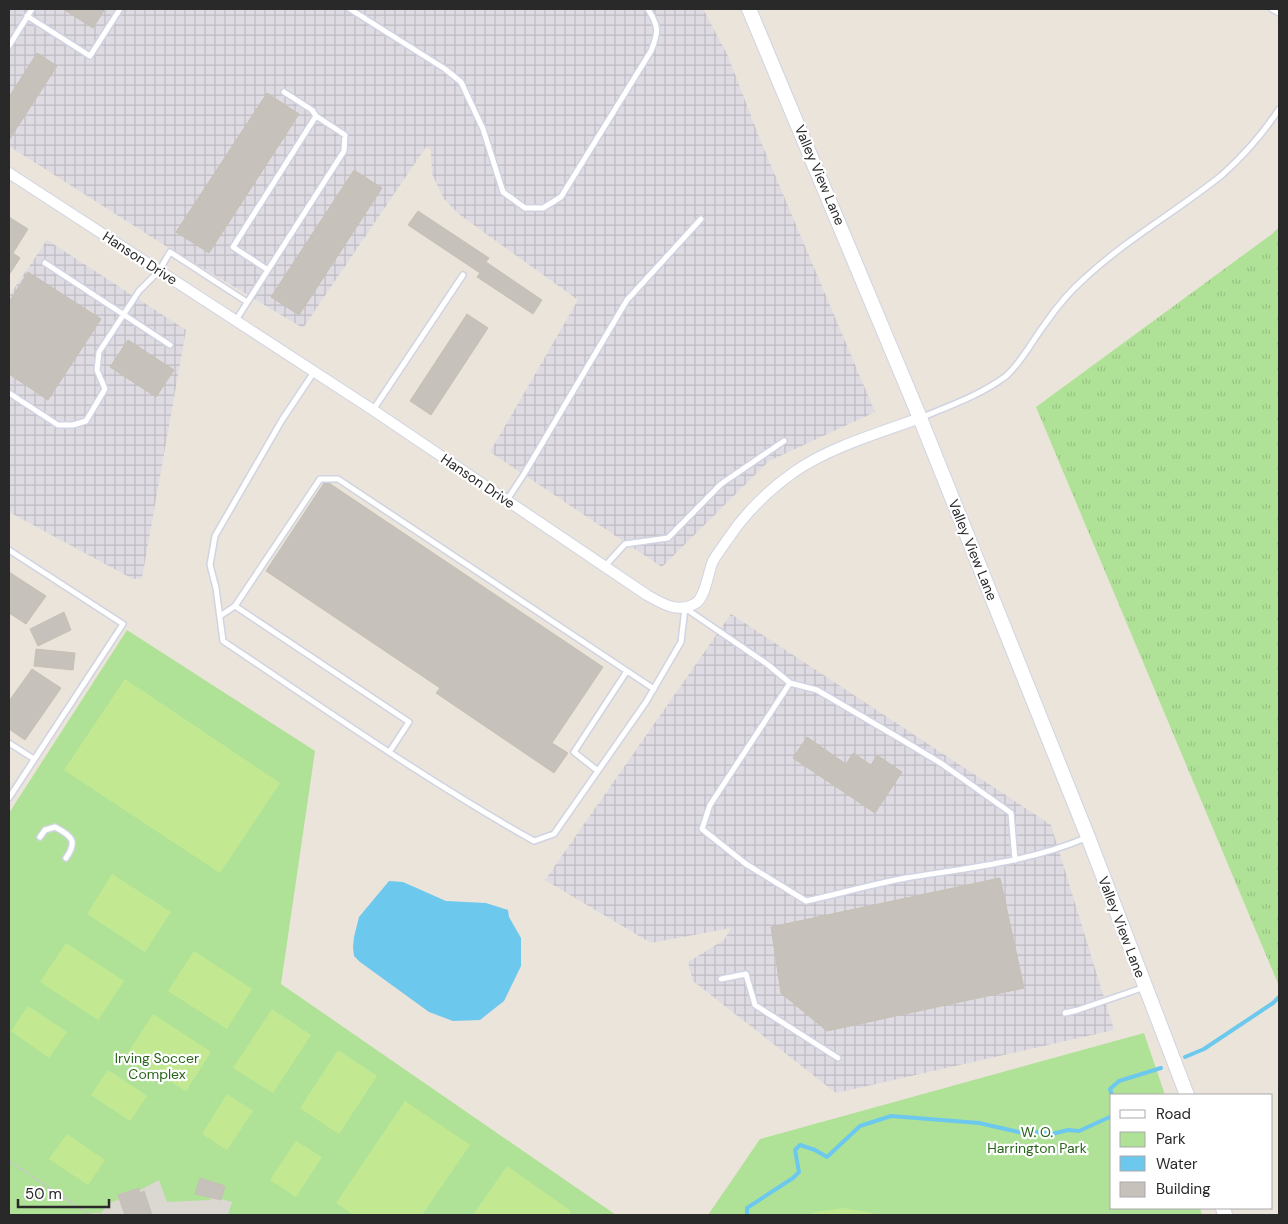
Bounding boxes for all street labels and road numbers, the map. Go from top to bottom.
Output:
street label: Valley View Lane [791,122,849,228]
street label: Hanson Drive [99,227,181,289]
street label: Hanson Drive [438,450,518,512]
street label: Valley View Lane [945,497,1001,603]
street label: Valley View Lane [1094,874,1150,980]

